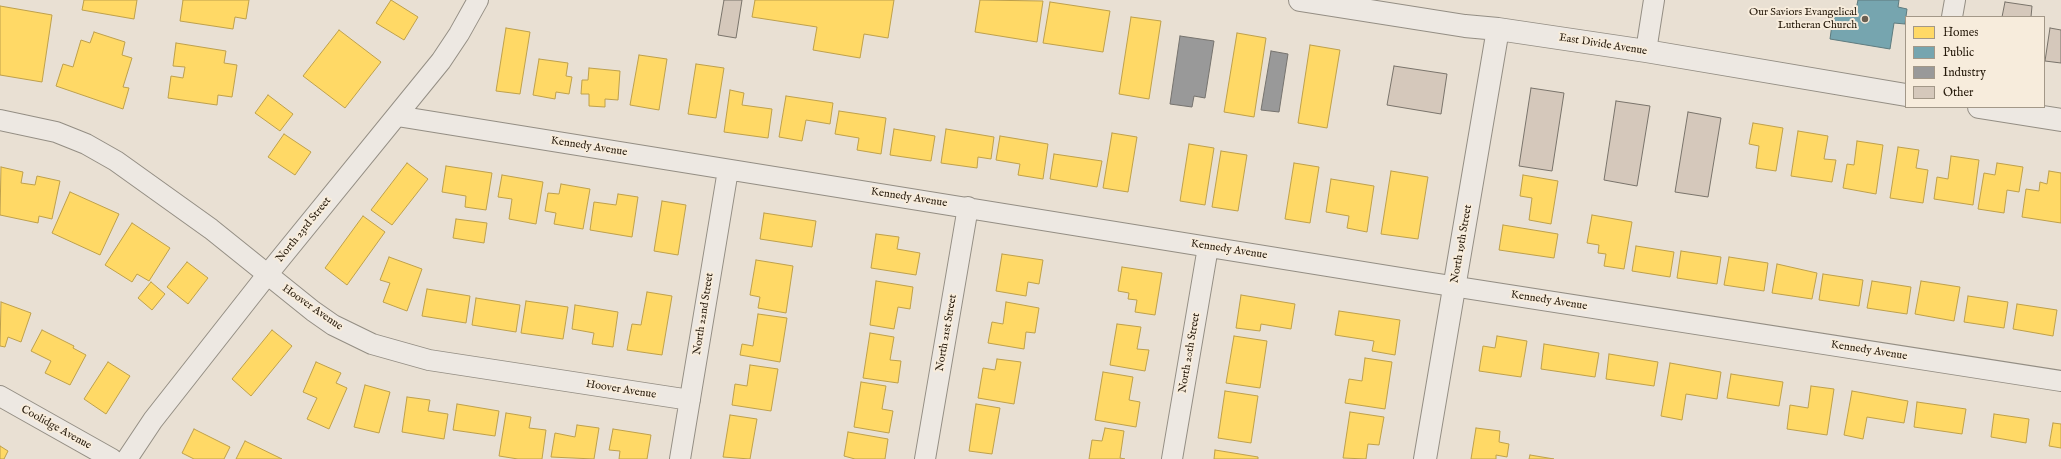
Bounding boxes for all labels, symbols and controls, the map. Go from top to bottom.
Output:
place label: Our Saviors Evangelical Lutheran Church [1749,6,1857,32]
marker: Our Saviors Evangelical Lutheran Church [1860,14,1870,24]
legend [1905,16,2045,108]
text: Homes [1943,25,1979,40]
street label: East Divide Avenue [1558,32,1648,58]
text: Public [1943,45,1974,60]
text: Industry [1943,65,1986,80]
text: Other [1943,85,1973,100]
street label: Kennedy Avenue [550,134,628,160]
street label: Kennedy Avenue [870,185,948,211]
street label: North 23rd Street [274,195,334,265]
street label: North 19th Street [1449,204,1475,284]
street label: Kennedy Avenue [1190,237,1268,263]
street label: North 22nd Street [691,272,717,356]
street label: Hoover Avenue [279,282,345,334]
street label: Kennedy Avenue [1510,288,1588,314]
street label: North 21st Street [934,294,960,372]
street label: North 20th Street [1176,312,1204,394]
street label: Kennedy Avenue [1830,338,1908,364]
street label: Hoover Avenue [585,378,657,402]
street label: Coolidge Avenue [18,403,94,453]

